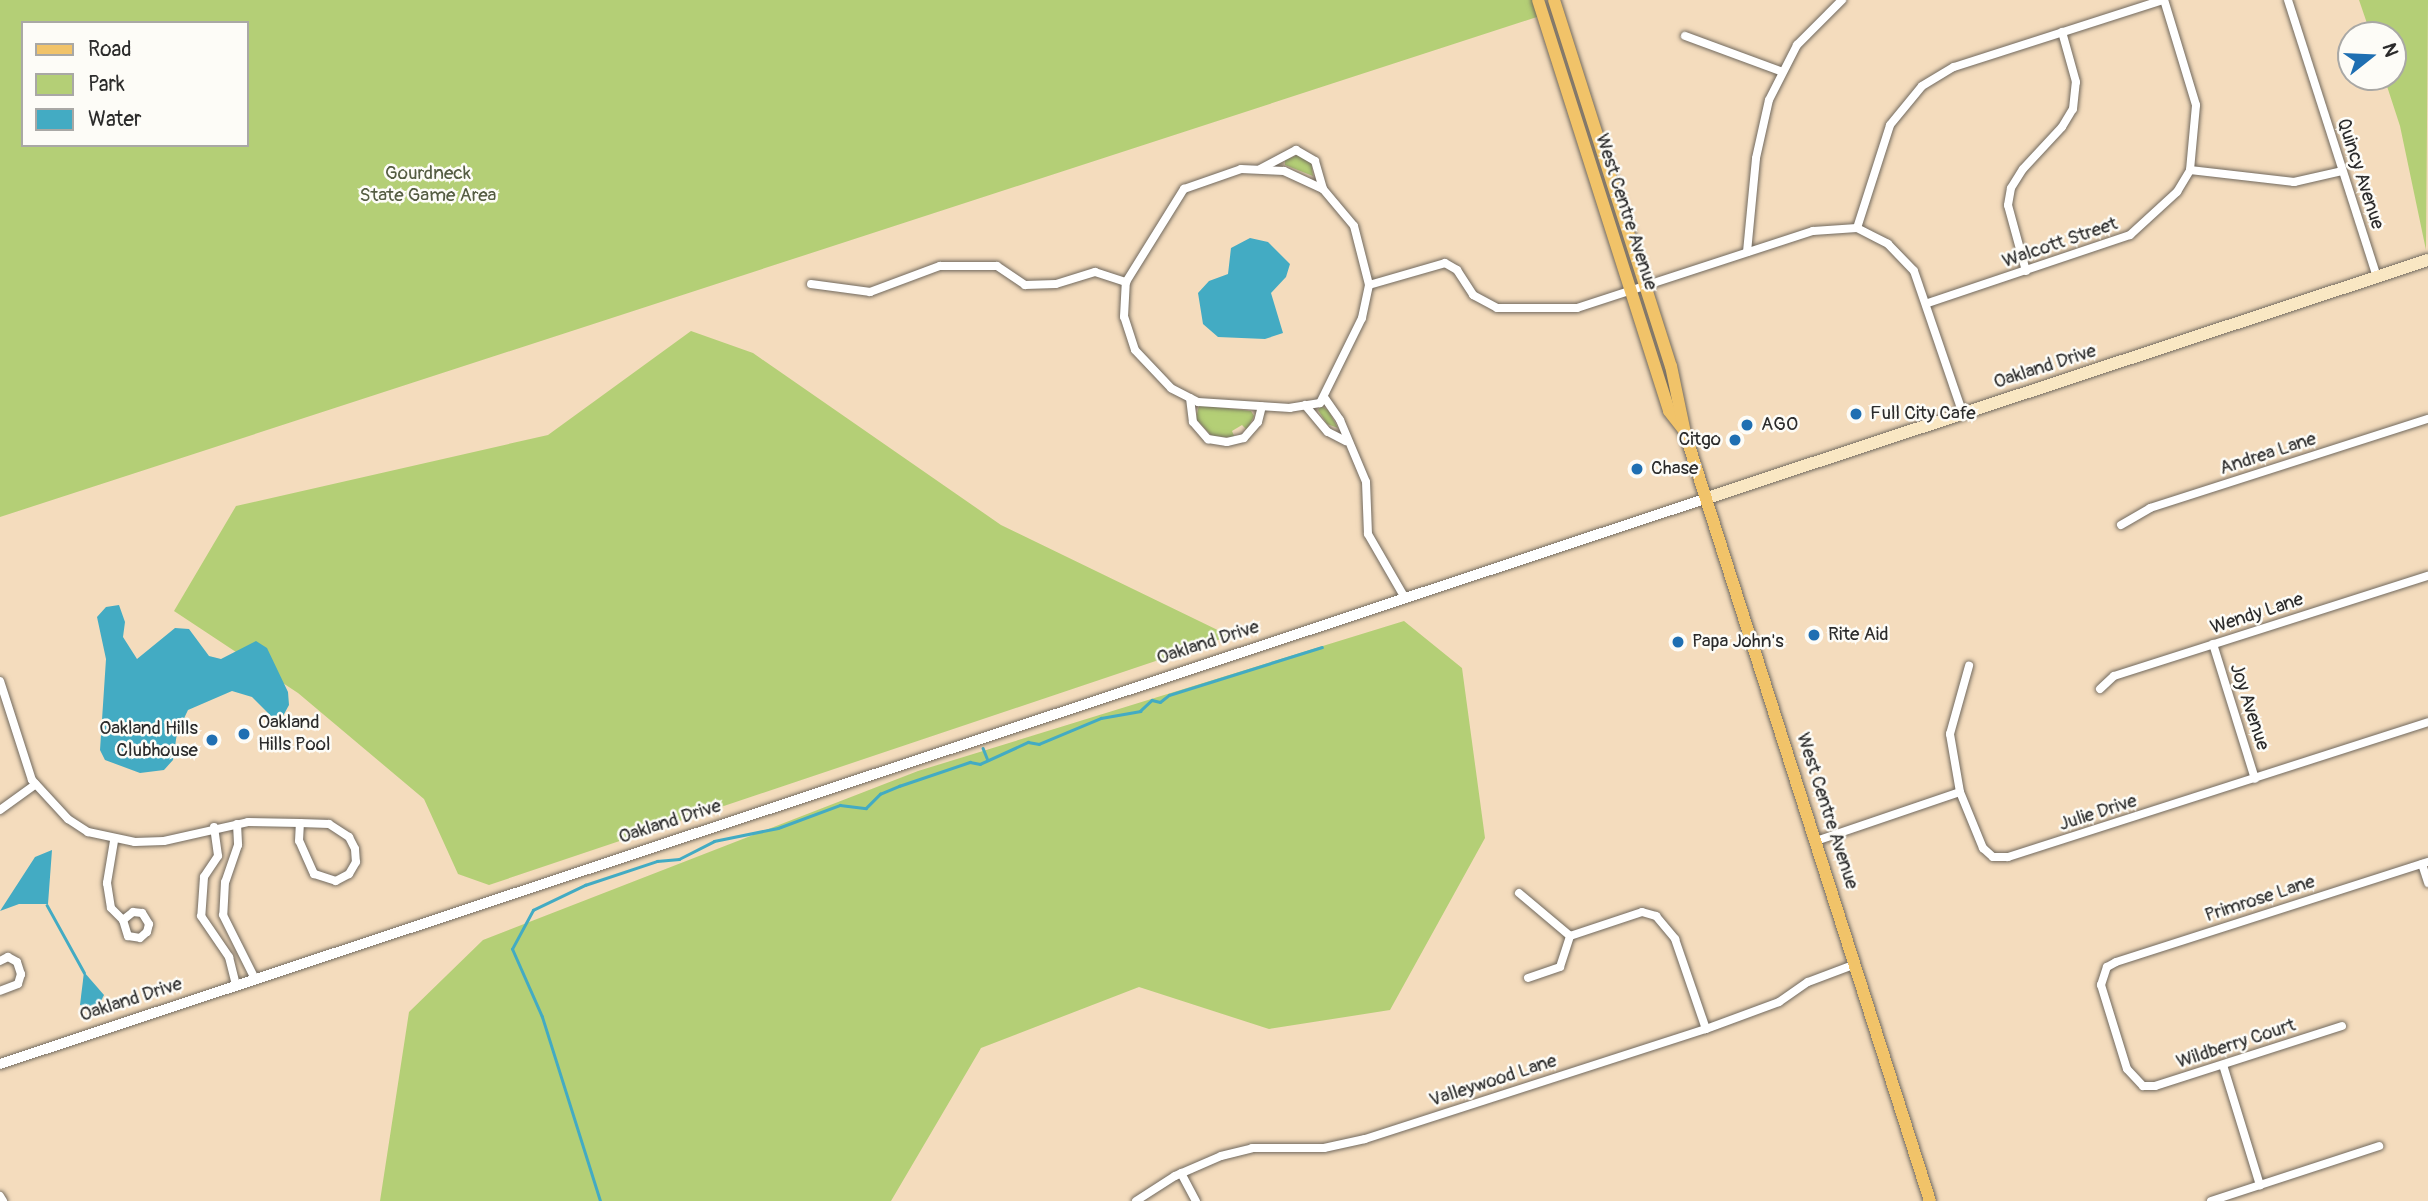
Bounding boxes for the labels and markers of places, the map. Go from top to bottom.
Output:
place label: Full City Cafe [1870,403,1976,425]
marker: Full City Cafe [1848,406,1864,422]
place label: AGO [1761,414,1798,436]
marker: AGO [1739,417,1755,433]
place label: Citgo [1678,429,1721,451]
marker: Citgo [1727,432,1743,448]
place label: Chase [1651,458,1698,480]
marker: Chase [1629,461,1645,477]
place label: Rite Aid [1828,624,1889,646]
marker: Rite Aid [1806,627,1822,643]
place label: Papa John's [1692,631,1784,653]
marker: Papa John's [1670,634,1686,650]
place label: Oakland Hills Pool [258,712,330,756]
place label: Oakland Hills Clubhouse [99,718,198,762]
marker: Oakland Hills Pool [236,726,252,742]
marker: Oakland Hills Clubhouse [204,732,220,748]

